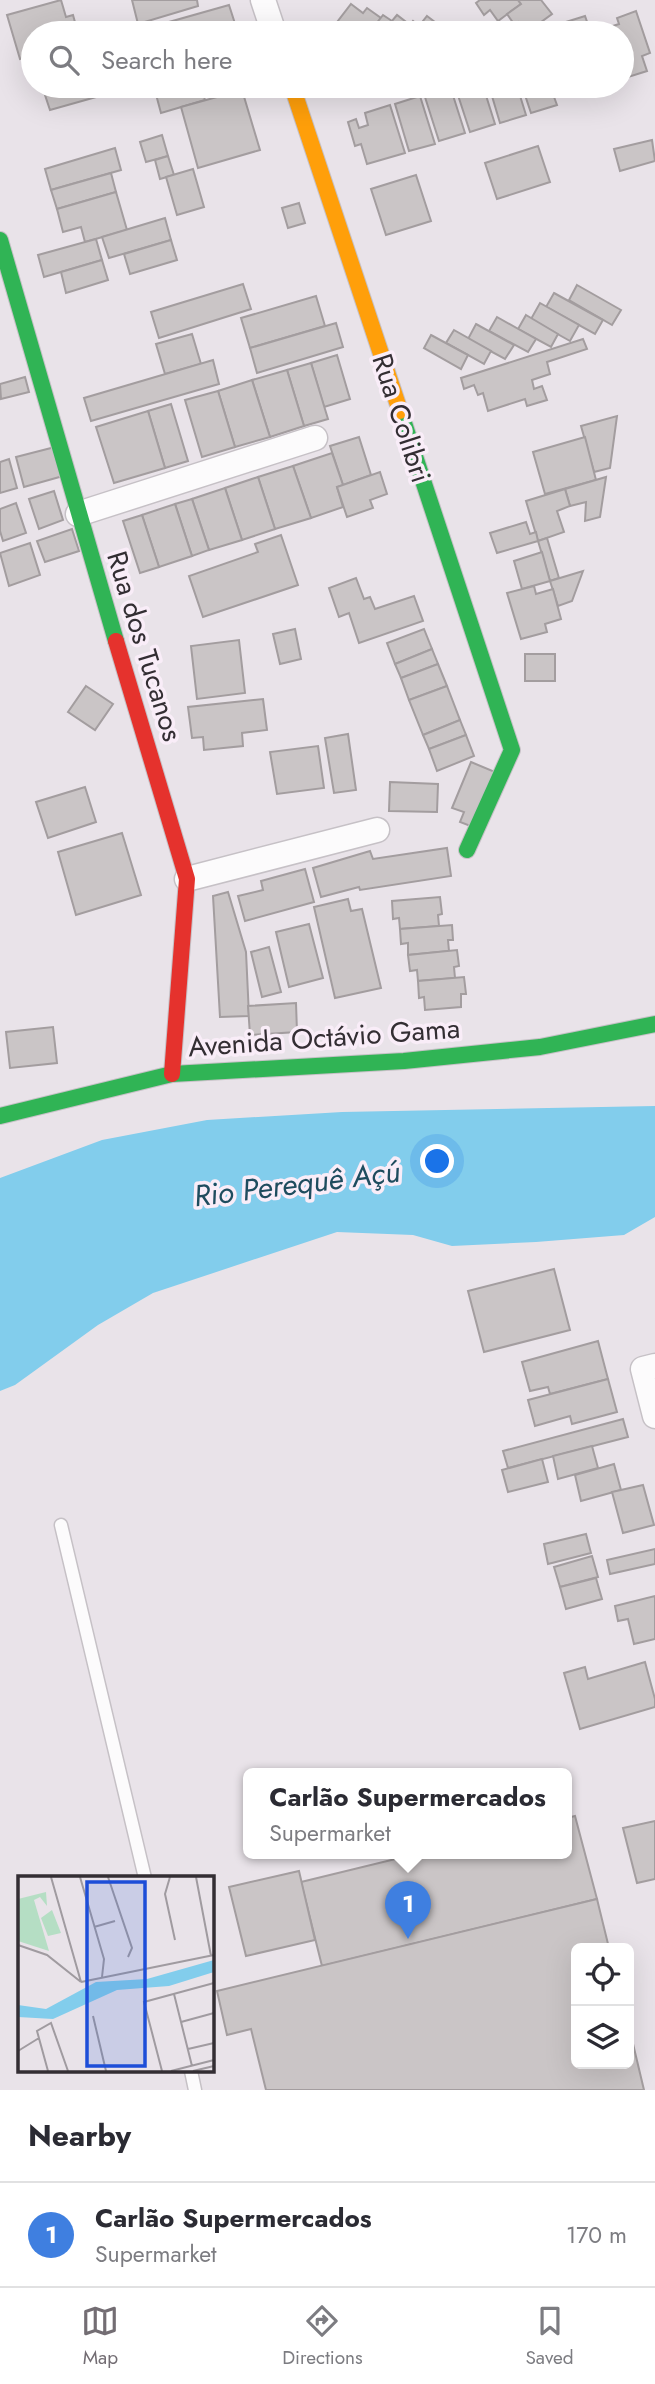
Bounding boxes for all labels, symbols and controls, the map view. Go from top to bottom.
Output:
search box [21,21,634,98]
icon: search [45,41,83,79]
text: Search here [101,41,233,79]
street label: Rua Colibri [361,348,442,488]
street label: Rua dos Tucanos [96,546,193,746]
street label: Avenida Octávio Gama [187,1008,461,1067]
your location [420,1144,454,1178]
water label: Rio Perequê Açú [191,1150,403,1217]
popup [243,1768,572,1859]
text: Carlão Supermercados [269,1778,546,1816]
text: Supermarket [269,1816,391,1850]
inset map [18,1876,214,2072]
pin: 1 [385,1881,431,1939]
map controls [571,1943,634,2069]
button: locate [571,1943,634,2006]
button: layers [571,2006,634,2069]
text: Nearby [28,2114,131,2157]
text: Carlão Supermercados [95,2199,372,2237]
text: 1 [45,2218,57,2252]
text: 170 m [566,2218,627,2252]
text: Supermarket [95,2237,217,2271]
tab: Map [81,2302,119,2371]
tab: Directions [282,2302,363,2371]
tab: Saved [525,2302,574,2371]

